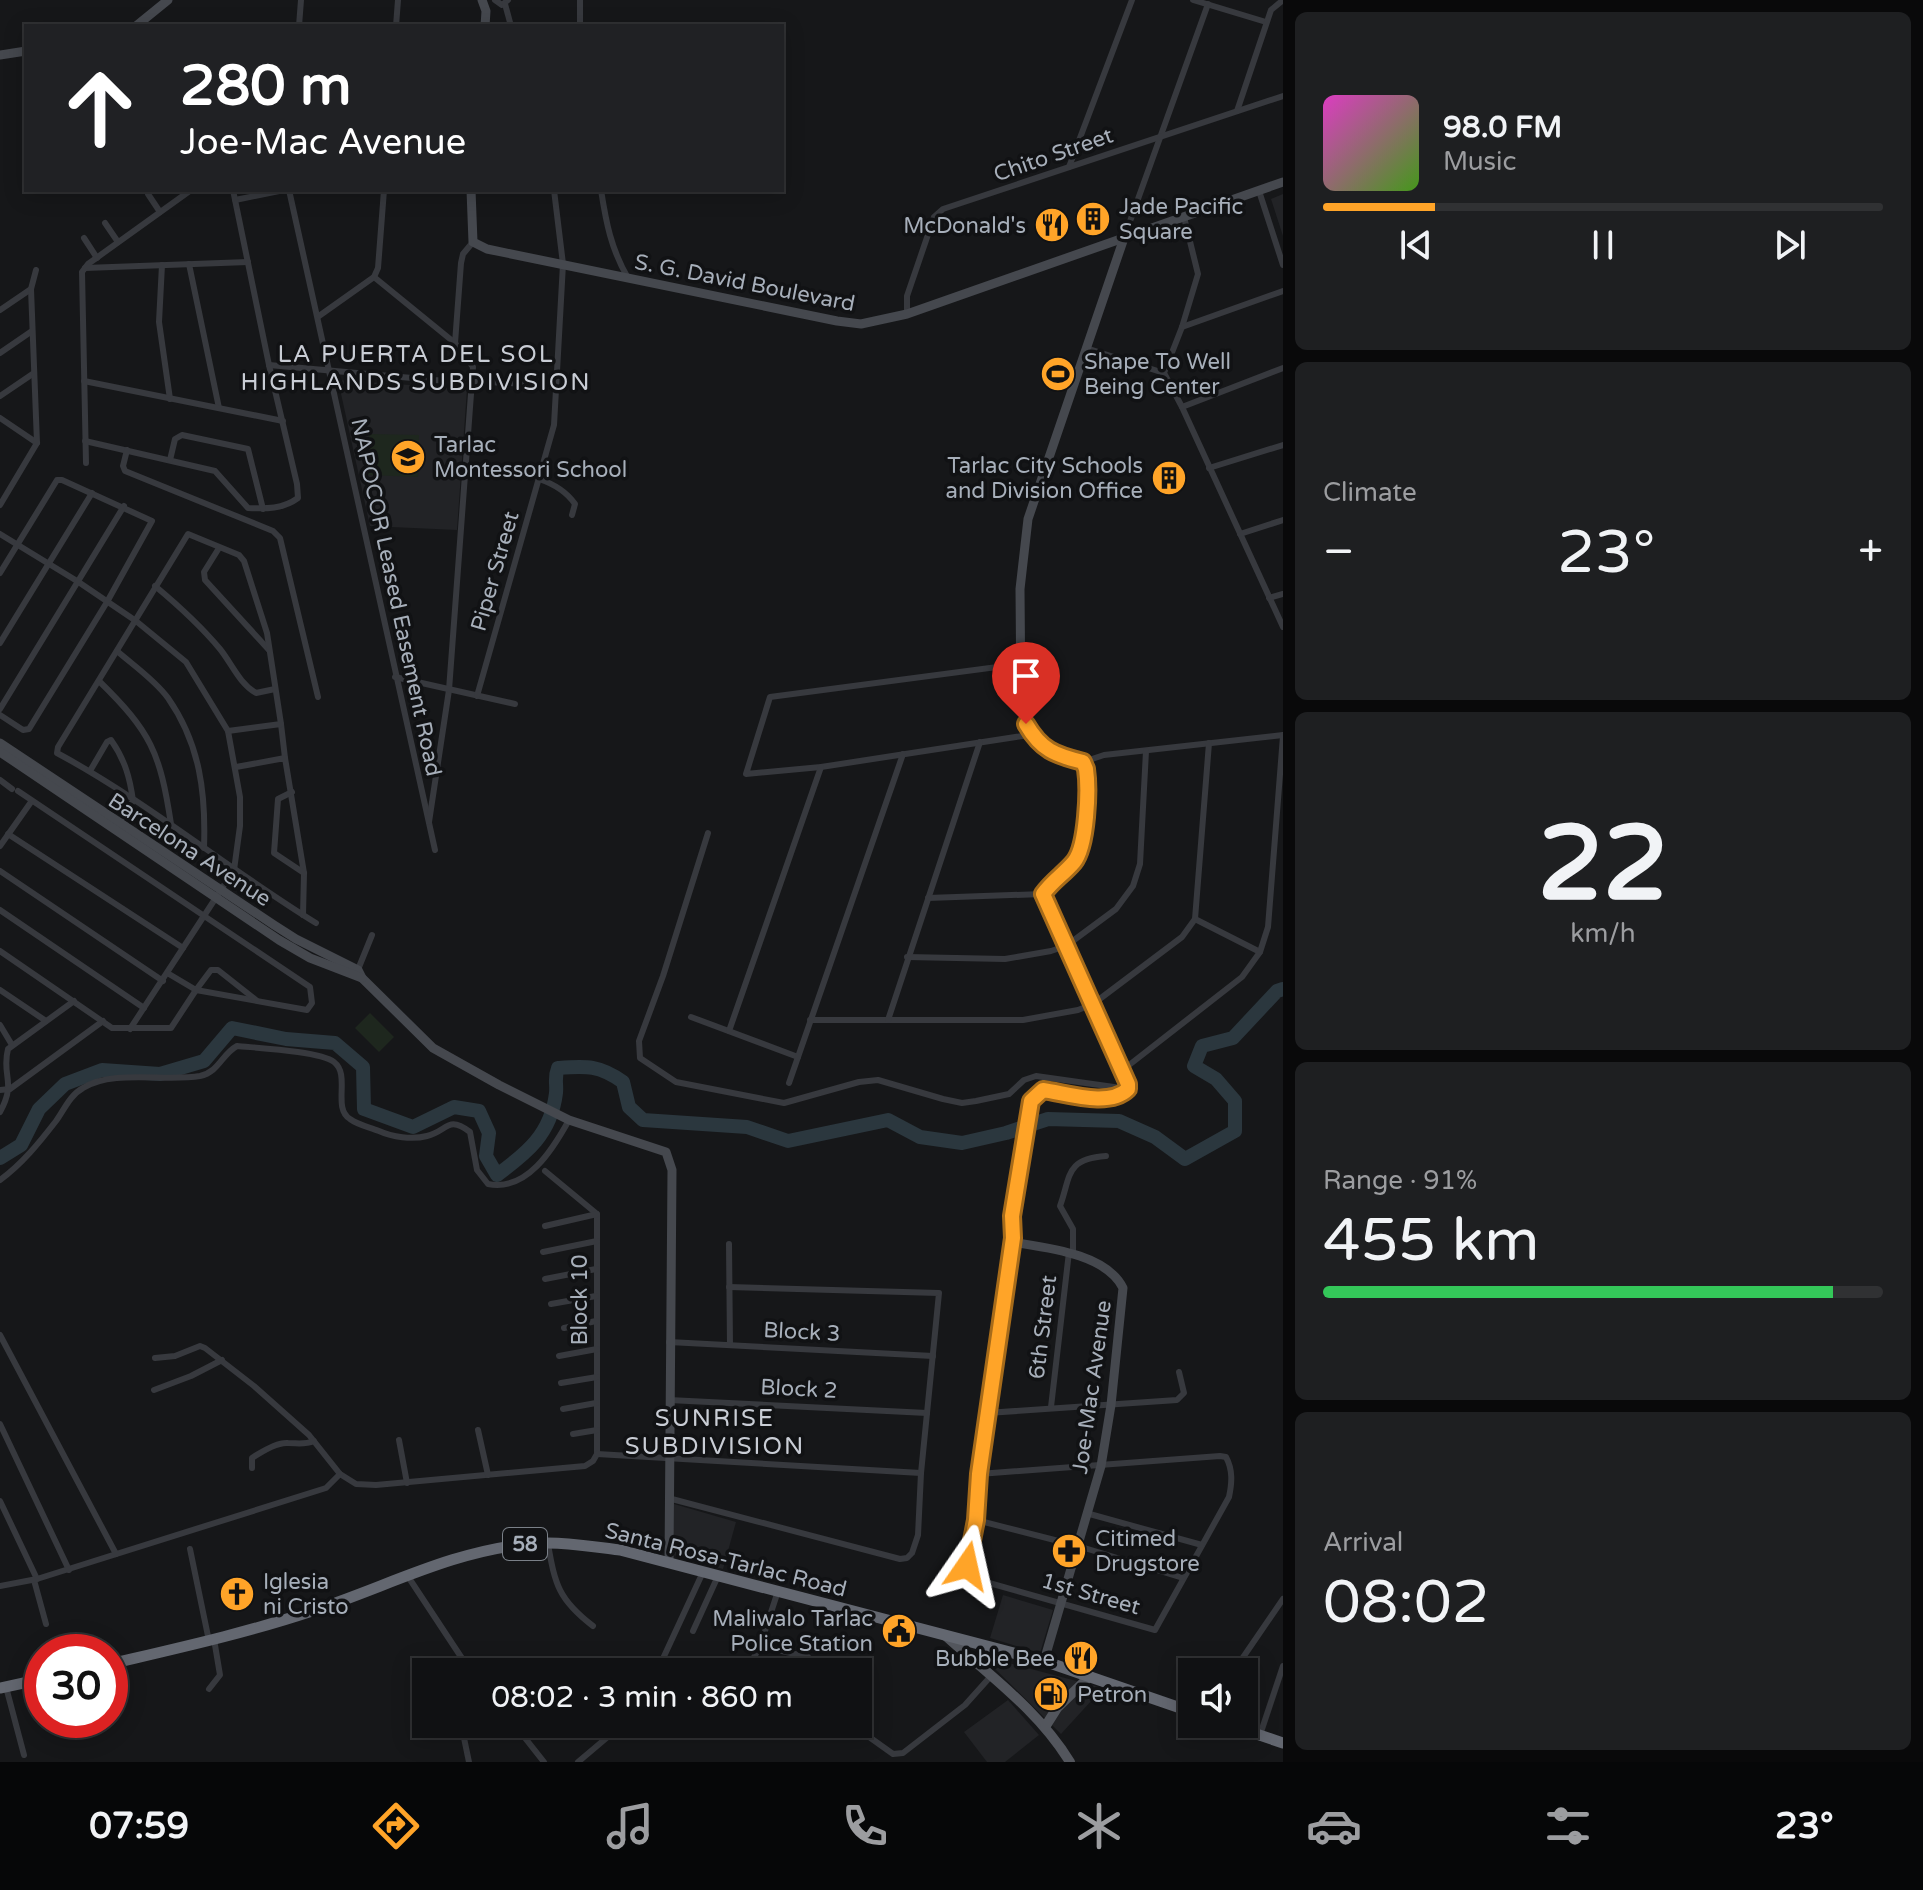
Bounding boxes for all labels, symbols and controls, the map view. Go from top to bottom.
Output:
text: 280 m [180,53,351,120]
icon: ahead [48,56,152,160]
text: 98.0 FM [1443,109,1562,146]
text: Joe-Mac Avenue [180,121,466,164]
street label: Chito Street [990,122,1116,187]
text: Music [1443,146,1516,177]
place label: Jade Pacific Square [1119,194,1243,245]
building icon: Jade Pacific Square [1074,200,1112,238]
restaurant icon: McDonald's [1033,206,1071,244]
place label: McDonald's [903,213,1026,239]
icon: previous [1394,223,1438,267]
icon: pause [1581,223,1625,267]
icon: next [1768,223,1812,267]
street label: S. G. David Boulevard [632,249,857,317]
district label: LA PUERTA DEL SOL HIGHLANDS SUBDIVISION [240,340,592,397]
place label: Shape To Well Being Center [1084,349,1231,400]
sports icon: Shape To Well Being Center [1039,355,1077,393]
street label: NAPOCOR Leased Easement Road [345,416,447,779]
place label: Tarlac Montessori School [434,432,627,483]
school or university icon: Tarlac Montessori School [389,438,427,476]
place label: Tarlac City Schools and Division Office [946,453,1143,504]
building icon: Tarlac City Schools and Division Office [1150,459,1188,497]
text: Climate [1323,477,1417,508]
street label: Piper Street [465,508,524,634]
text: 23° [1557,517,1655,589]
text: − [1323,526,1354,579]
text: + [1858,526,1883,579]
pin [992,642,1060,724]
icon: arrive [1004,654,1048,698]
street label: Barcelona Avenue [103,788,276,912]
text: 22 [1538,803,1668,928]
text: km/h [1570,918,1636,949]
text: Range · 91% [1323,1165,1477,1196]
text: 455 km [1323,1205,1539,1277]
street label: Block 10 [567,1254,593,1346]
street label: 6th Street [1024,1274,1062,1380]
street label: Joe-Mac Avenue [1067,1299,1117,1476]
street label: Block 3 [763,1317,841,1347]
street label: Block 2 [760,1374,838,1404]
district label: SUNRISE SUBDIVISION [625,1404,805,1461]
street label: Santa Rosa-Tarlac Road [602,1517,849,1603]
position arrow [925,1524,1009,1608]
place label: Citimed Drugstore [1095,1526,1200,1577]
text: Arrival [1323,1527,1403,1558]
road number: 58 [503,1528,547,1560]
pharmacy icon: Citimed Drugstore [1050,1532,1088,1570]
text: 08:02 [1323,1567,1489,1639]
street label: 1st Street [1038,1568,1143,1620]
place label: Iglesia ni Cristo [263,1569,349,1620]
church icon: Iglesia ni Cristo [218,1575,256,1613]
place label: Maliwalo Tarlac Police Station [712,1606,873,1657]
public building icon: Maliwalo Tarlac Police Station [880,1612,918,1650]
speed limit sign: 30 [24,1634,128,1738]
restaurant icon: Bubble Bee [1062,1639,1100,1677]
place label: Bubble Bee [935,1646,1055,1672]
map controls [1178,1658,1258,1738]
button: sound [1178,1658,1258,1738]
fuel station icon: Petron [1032,1675,1070,1713]
text: 08:02 · 3 min · 860 m [491,1679,793,1716]
place label: Petron [1077,1682,1147,1708]
icon: directions [368,1798,424,1854]
icon: music [602,1798,658,1854]
icon: phone [837,1798,893,1854]
icon: climate [1071,1798,1127,1854]
icon: car [1306,1798,1362,1854]
icon: filters [1540,1798,1596,1854]
text: 07:59 [89,1805,189,1848]
text: 23° [1775,1805,1834,1848]

